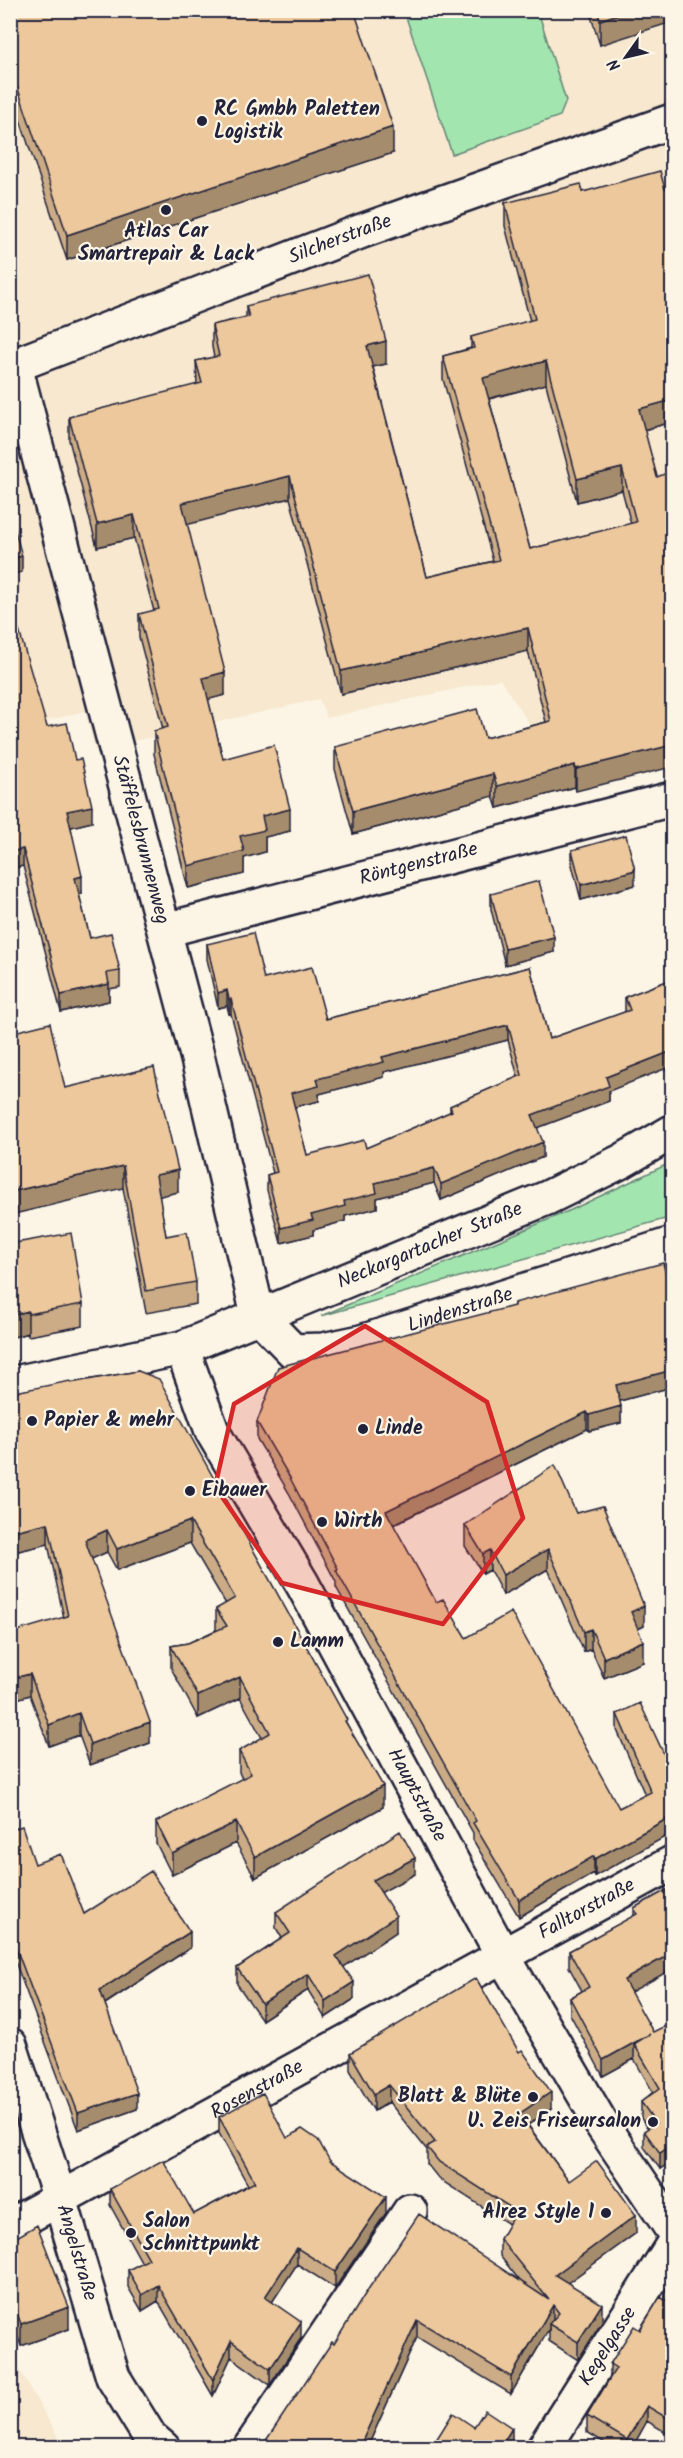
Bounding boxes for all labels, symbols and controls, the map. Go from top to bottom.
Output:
north arrow [596,27,656,87]
text: N [602,53,628,76]
place label: RC Gmbh Paletten Logistik [214,94,380,149]
marker: RC Gmbh Paletten Logistik [195,114,209,128]
marker: Atlas Car Smartrepair & Lack [159,203,173,217]
street label: Silcherstraße [284,206,396,274]
place label: Atlas Car Smartrepair & Lack [78,216,255,271]
street label: Stäffelesbrunnenweg [102,752,178,928]
street label: Röntgenstraße [356,834,481,895]
street label: Neckargartacher Straße [333,1194,528,1298]
street label: Lindenstraße [404,1279,517,1342]
place label: Papier & mehr [44,1405,175,1437]
place label: Linde [375,1413,423,1445]
marker: Papier & mehr [25,1414,39,1428]
marker: Linde [356,1422,370,1436]
place label: Eibauer [202,1475,267,1507]
marker: Eibauer [183,1484,197,1498]
place label: Wirth [334,1506,382,1538]
marker: Wirth [315,1515,329,1529]
place label: Lamm [290,1626,344,1658]
marker: Lamm [271,1635,285,1649]
street label: Hauptstraße [378,1742,455,1848]
street label: Falltorstraße [533,1870,641,1949]
street label: Rosenstraße [205,2052,310,2129]
place label: Blatt & Blüte [398,2081,521,2113]
marker: Blatt & Blüte [526,2090,540,2104]
place label: U. Zeis Friseursalon [467,2106,641,2138]
marker: U. Zeis Friseursalon [646,2115,660,2129]
place label: Alrez Style 1 [483,2197,594,2229]
street label: Angelstraße [47,2201,106,2305]
place label: Salon Schnittpunkt [143,2206,261,2261]
marker: Alrez Style 1 [599,2206,613,2220]
marker: Salon Schnittpunkt [124,2226,138,2240]
street label: Kegelgasse [571,2300,646,2393]

